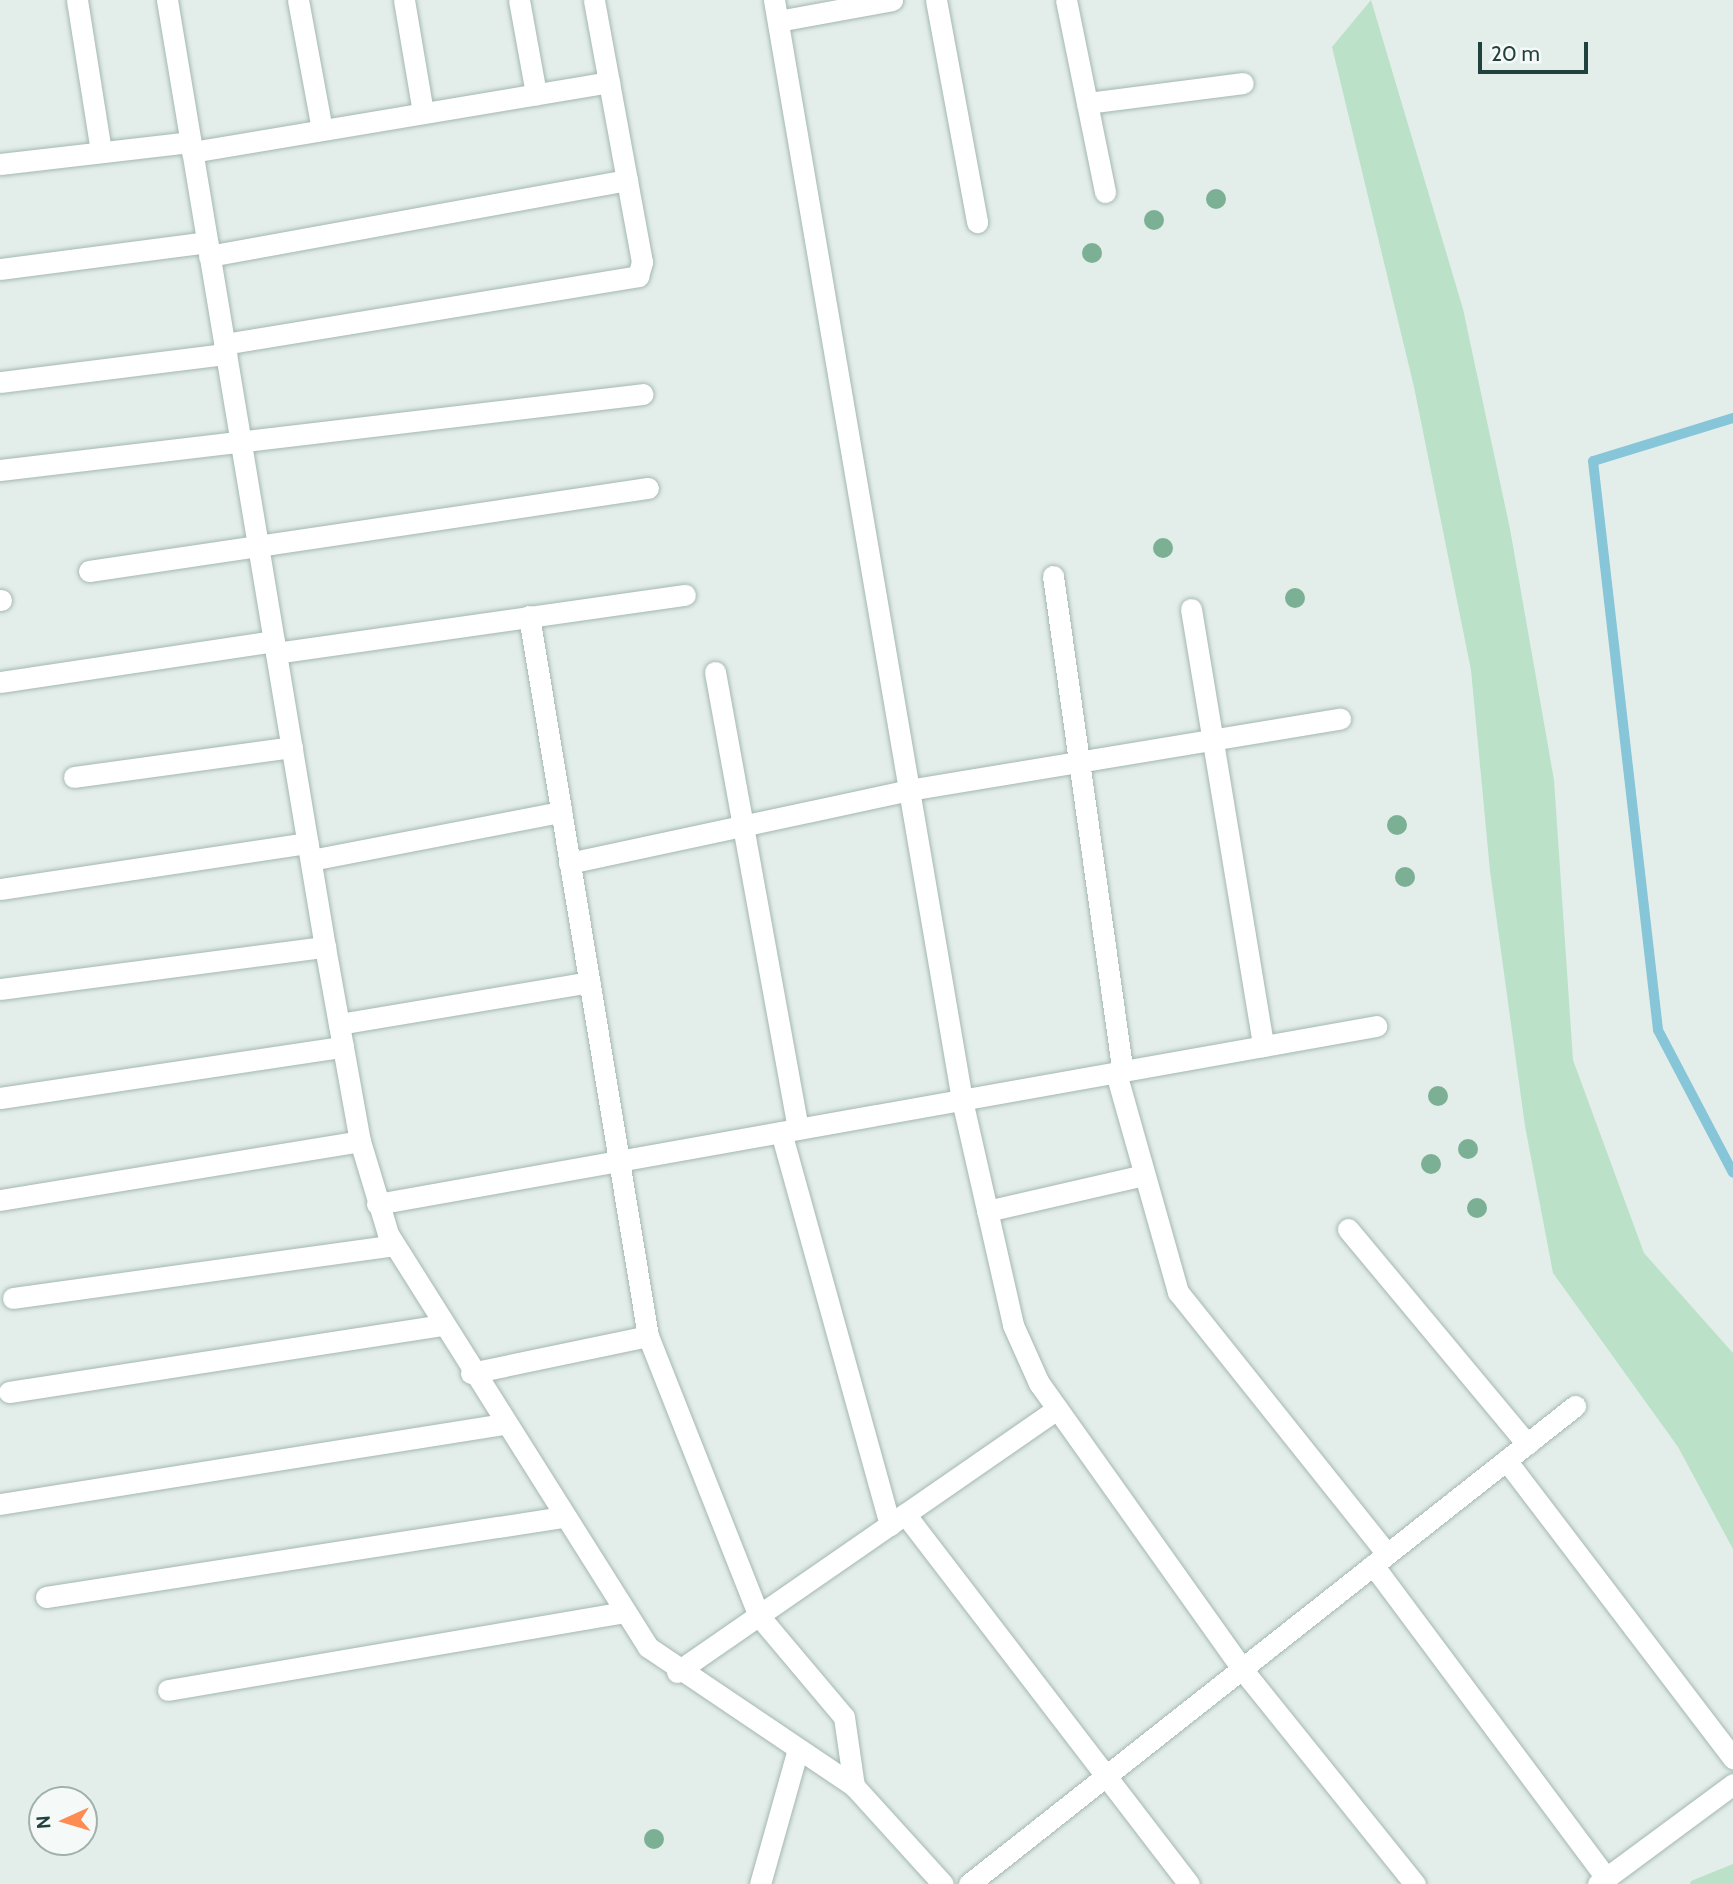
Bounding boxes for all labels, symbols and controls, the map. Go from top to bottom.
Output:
scale bar [1481,28,1591,72]
text: 20 m [1491,41,1540,66]
north arrow [28,1786,98,1856]
text: N [32,1815,55,1830]

